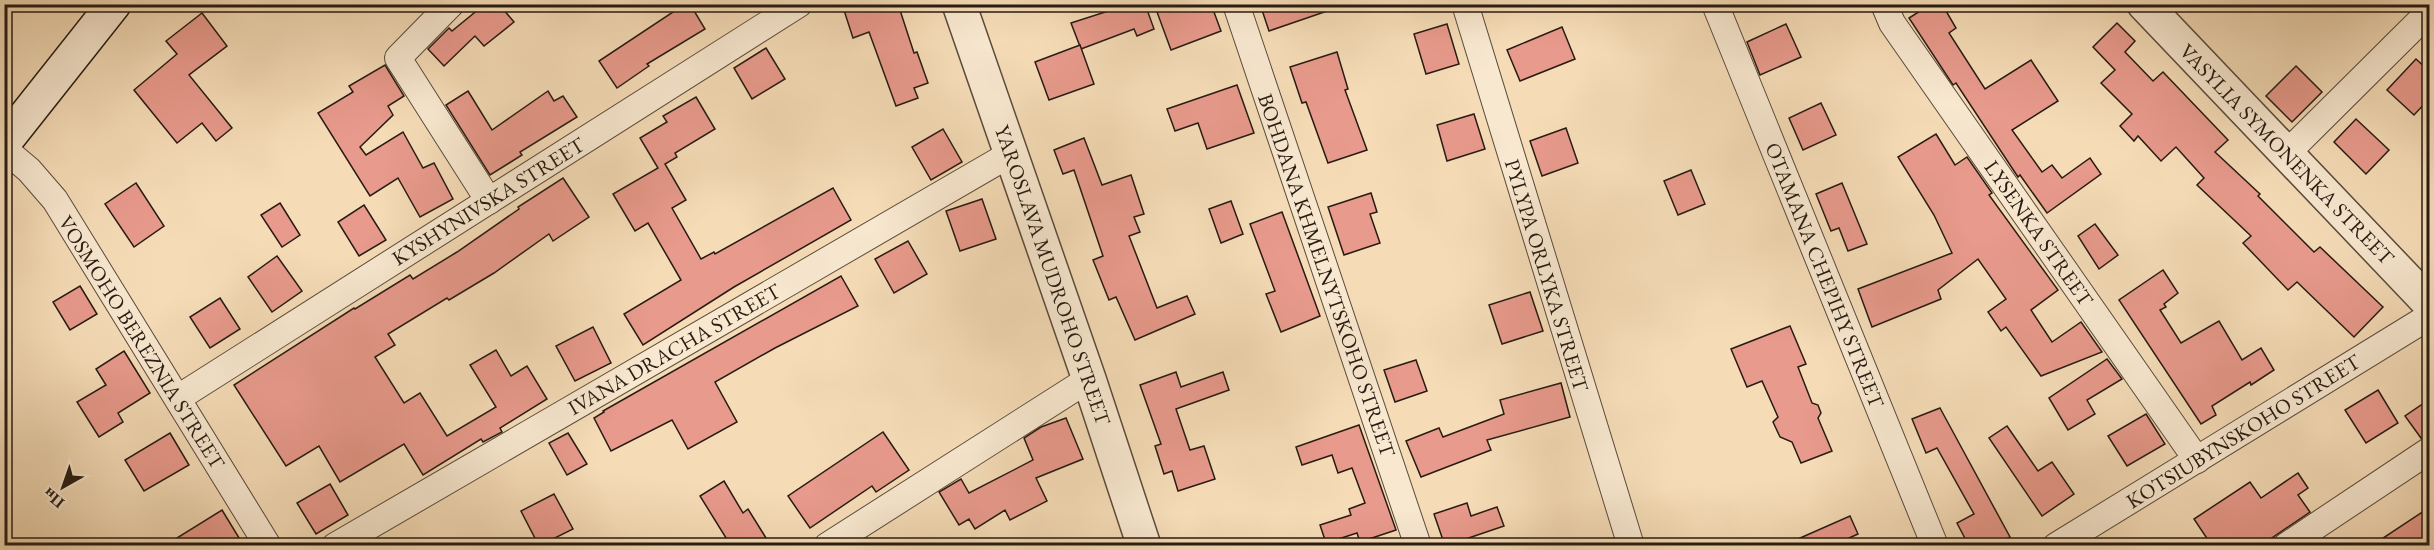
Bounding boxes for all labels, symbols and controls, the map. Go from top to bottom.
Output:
street label: VASYLIA SYMONENKA STREET [2174,38,2401,271]
street label: BOHDANA KHMELNYTSKOHO STREET [1252,90,1402,461]
street label: YAROSLAVA MUDROHO STREET [989,121,1117,429]
street label: KYSHYNIVSKA STREET [387,130,590,271]
street label: OTAMANA CHEPIHY STREET [1759,138,1891,412]
street label: LYSENKA STREET [1979,155,2100,312]
street label: PYLYPA ORLYKA STREET [1499,156,1595,395]
street label: VOSMOHO BEREZNIA STREET [53,210,232,475]
street label: IVANA DRACHA STREET [563,277,786,421]
street label: KOTSIUBYNSKOHO STREET [2121,347,2366,514]
north arrow [33,457,93,517]
text: Пн [39,483,69,513]

